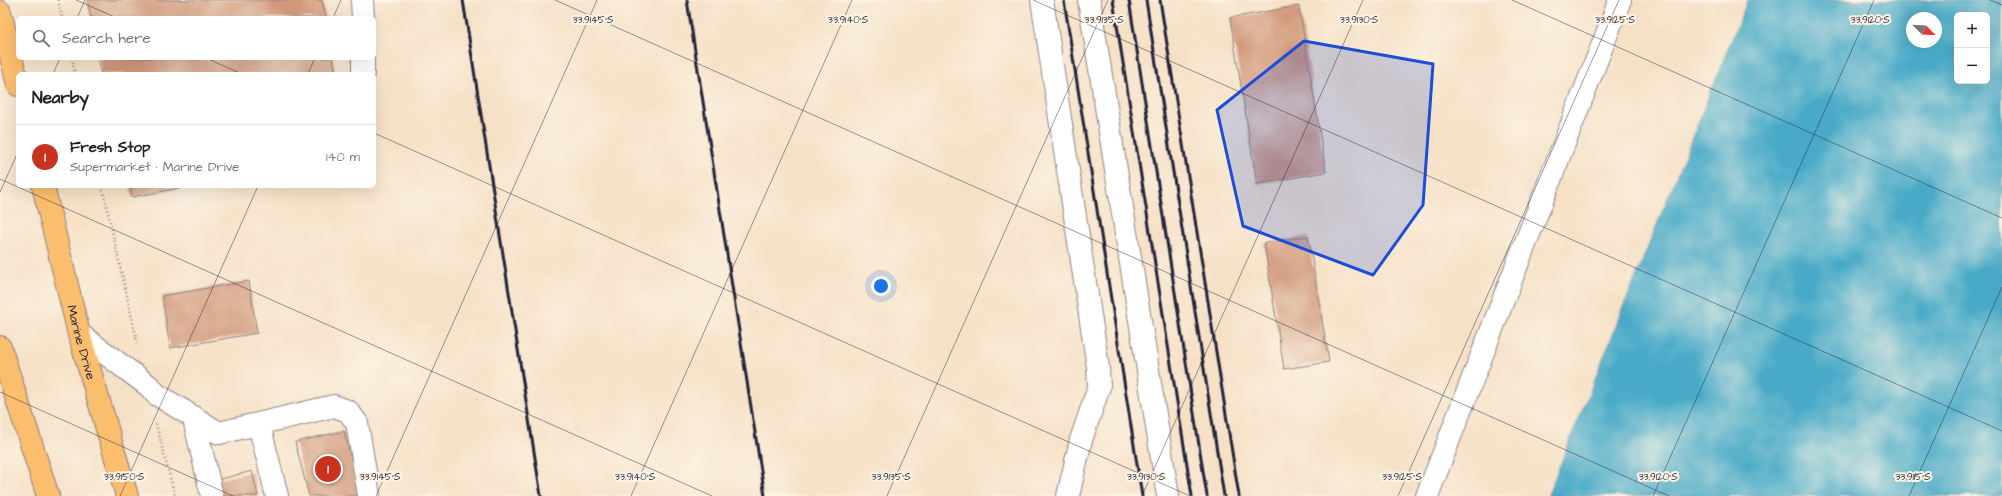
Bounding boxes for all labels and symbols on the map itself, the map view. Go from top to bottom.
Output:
north arrow [1906,12,1942,48]
text: 33.9145°S [572,13,614,27]
text: 33.9140°S [828,13,869,27]
text: 33.9135°S [1084,13,1124,27]
text: 33.9130°S [1340,13,1379,27]
text: 33.9125°S [1595,13,1636,27]
text: 33.9120°S [1850,13,1890,27]
your location [871,276,891,296]
street label: Marine Drive [62,303,100,382]
pin: 1 [315,454,341,484]
text: 33.9150°S [104,470,145,484]
text: 33.9145°S [359,470,401,484]
text: 33.9140°S [615,470,656,484]
text: 33.9135°S [871,470,911,484]
text: 33.9130°S [1127,470,1166,484]
text: 33.9125°S [1382,470,1423,484]
text: 33.9120°S [1638,470,1678,484]
text: 33.9115°S [1895,470,1931,484]

